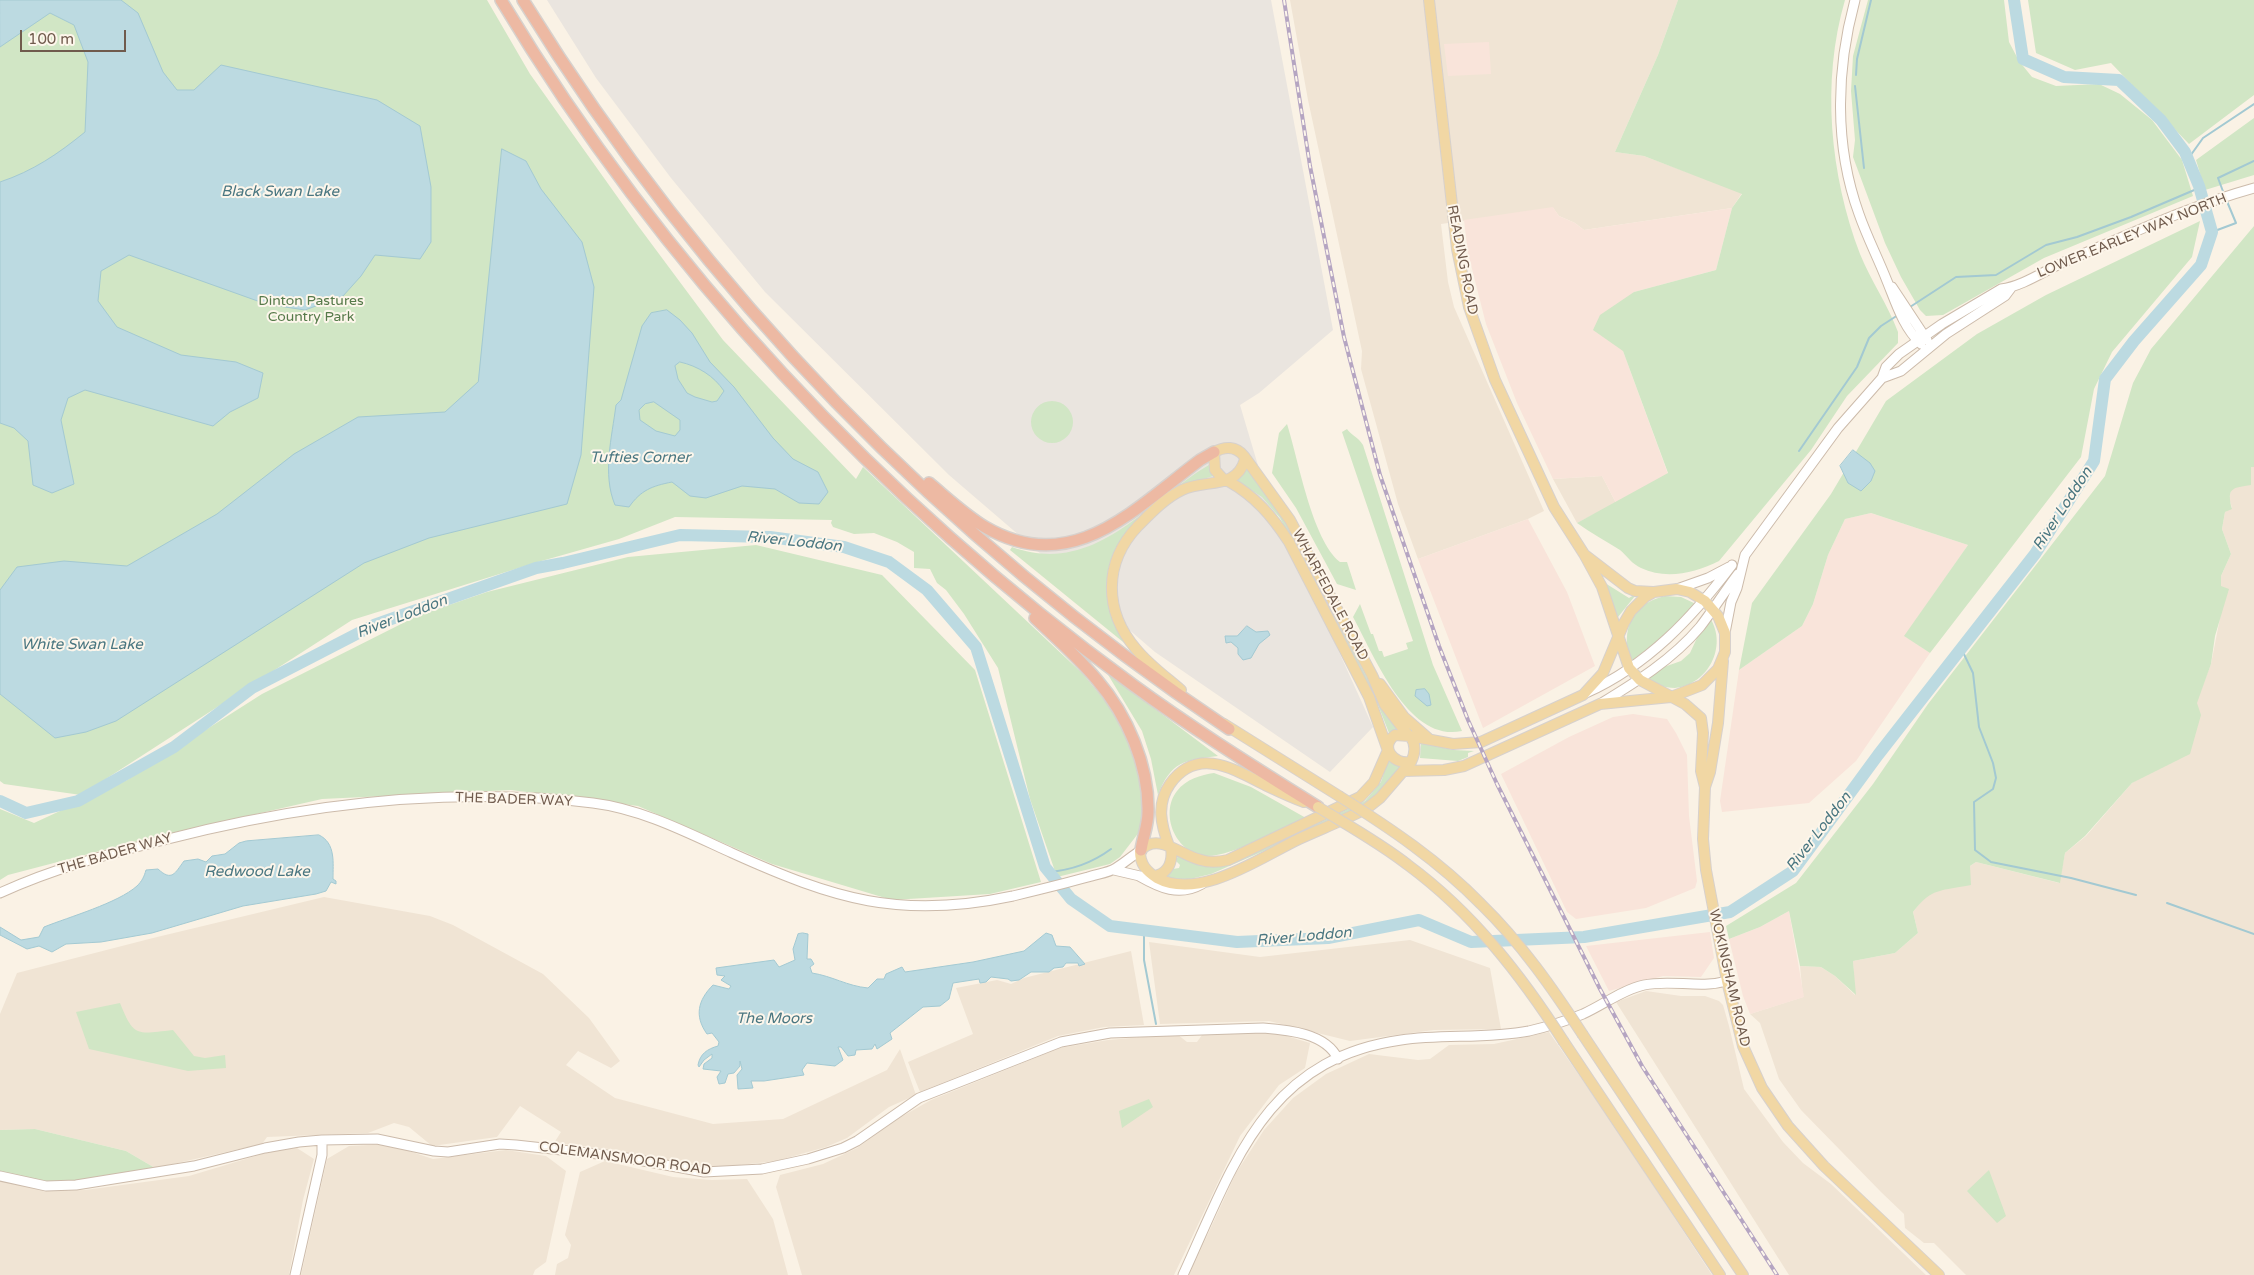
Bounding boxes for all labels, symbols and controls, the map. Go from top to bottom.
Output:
scale bar [22,20,129,52]
text: 100 m [28,30,74,48]
water label: Black Swan Lake [221,183,339,201]
street label: LOWER EARLEY WAY NORTH [2035,190,2229,282]
street label: READING ROAD [1443,204,1481,316]
park label: Dinton Pastures Country Park [258,293,364,326]
water label: Tufties Corner [590,449,690,467]
water label: River Loddon [2029,464,2097,554]
street label: WHARFEDALE ROAD [1288,527,1372,663]
water label: River Loddon [746,528,842,556]
water label: River Loddon [354,592,450,642]
water label: White Swan Lake [21,636,143,654]
water label: River Loddon [1783,789,1855,875]
street label: THE BADER WAY [455,790,573,810]
street label: THE BADER WAY [56,830,174,878]
water label: Redwood Lake [204,863,310,881]
street label: WOKINGHAM ROAD [1705,907,1753,1049]
water label: River Loddon [1256,924,1352,950]
water label: The Moors [736,1010,812,1028]
street label: COLEMANSMOOR ROAD [538,1139,712,1179]

